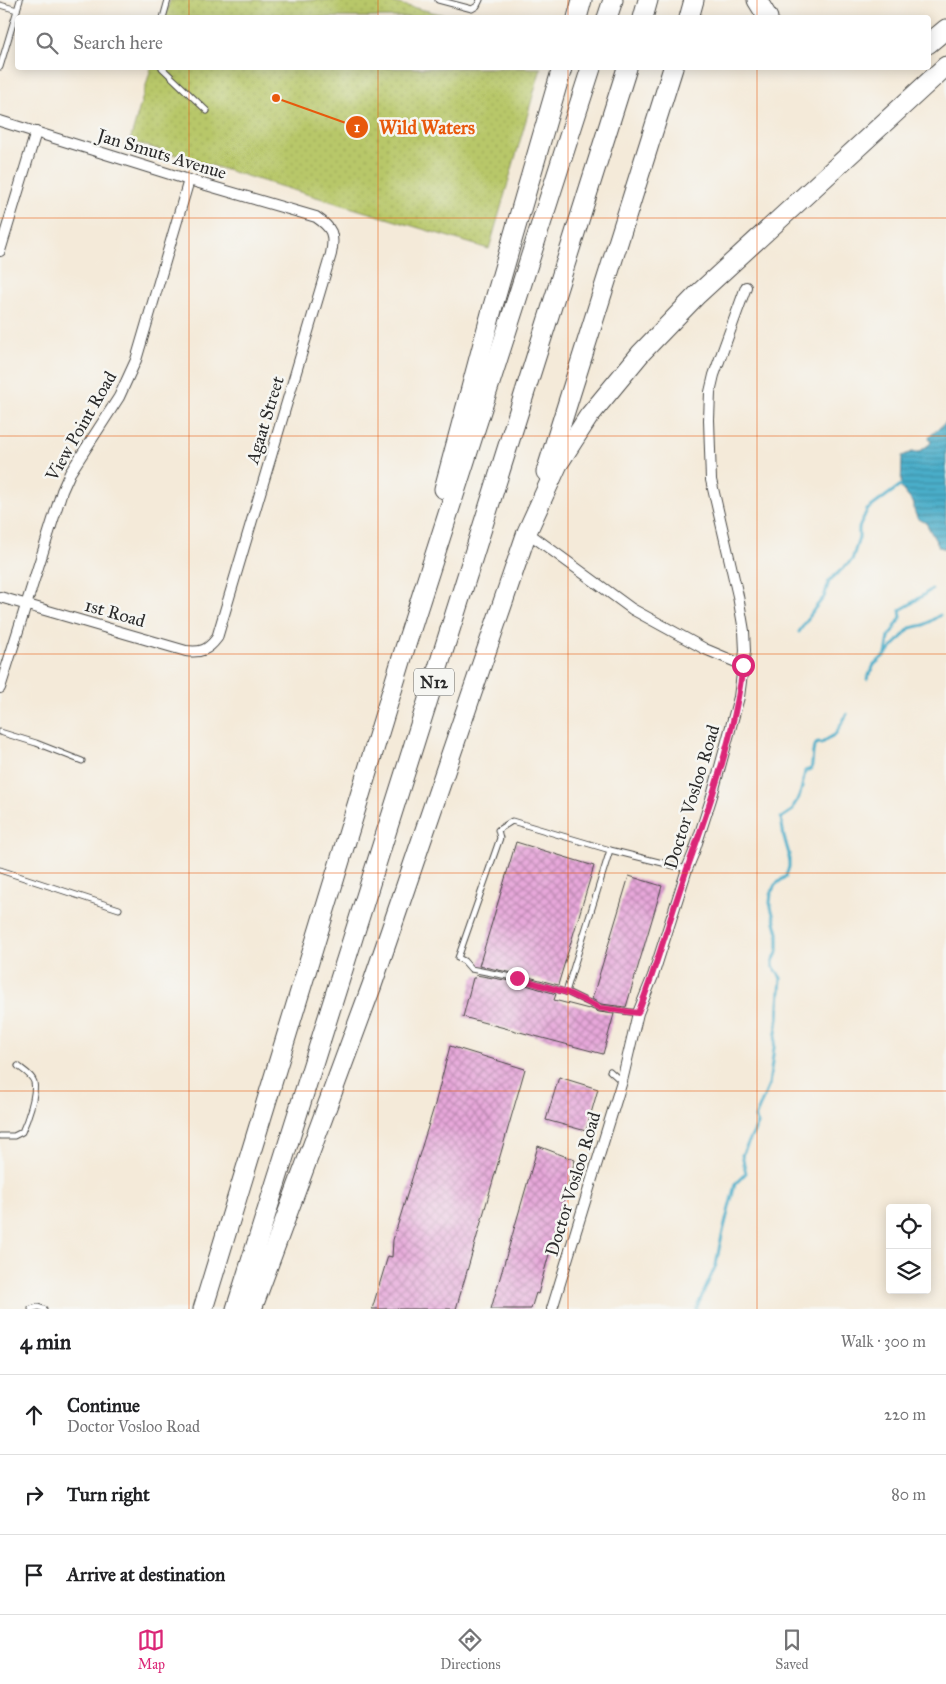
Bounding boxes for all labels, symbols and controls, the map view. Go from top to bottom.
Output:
search box [15,15,931,70]
icon: search [33,29,61,57]
text: Search here [73,31,163,54]
callout: Wild Waters [344,110,485,144]
text: Wild Waters [379,116,475,139]
text: 1 [354,118,360,136]
street label: Jan Smuts Avenue [93,123,229,185]
street label: View Point Road [40,367,121,486]
street label: Agaat Street [241,373,290,468]
street label: 1st Road [82,594,148,632]
route start [732,654,755,677]
road number: N12 [414,669,454,696]
street label: Doctor Vosloo Road [660,722,724,872]
route end [506,967,529,990]
street label: Doctor Vosloo Road [541,1109,605,1259]
map controls [886,1204,931,1294]
button: locate [886,1204,931,1249]
button: layers [886,1249,931,1294]
text: 4 min [20,1329,71,1355]
text: Walk · 300 m [841,1332,926,1351]
text: Continue [67,1394,140,1417]
icon: ahead [20,1401,48,1429]
text: 220 m [884,1405,926,1424]
text: Doctor Vosloo Road [67,1417,200,1436]
icon: right [20,1481,48,1509]
text: Turn right [67,1483,150,1506]
text: 80 m [891,1485,926,1504]
icon: arrive [20,1561,48,1589]
text: Arrive at destination [67,1563,225,1586]
tab: Map [137,1626,165,1673]
tab: Directions [440,1626,501,1673]
tab: Saved [775,1626,809,1673]

